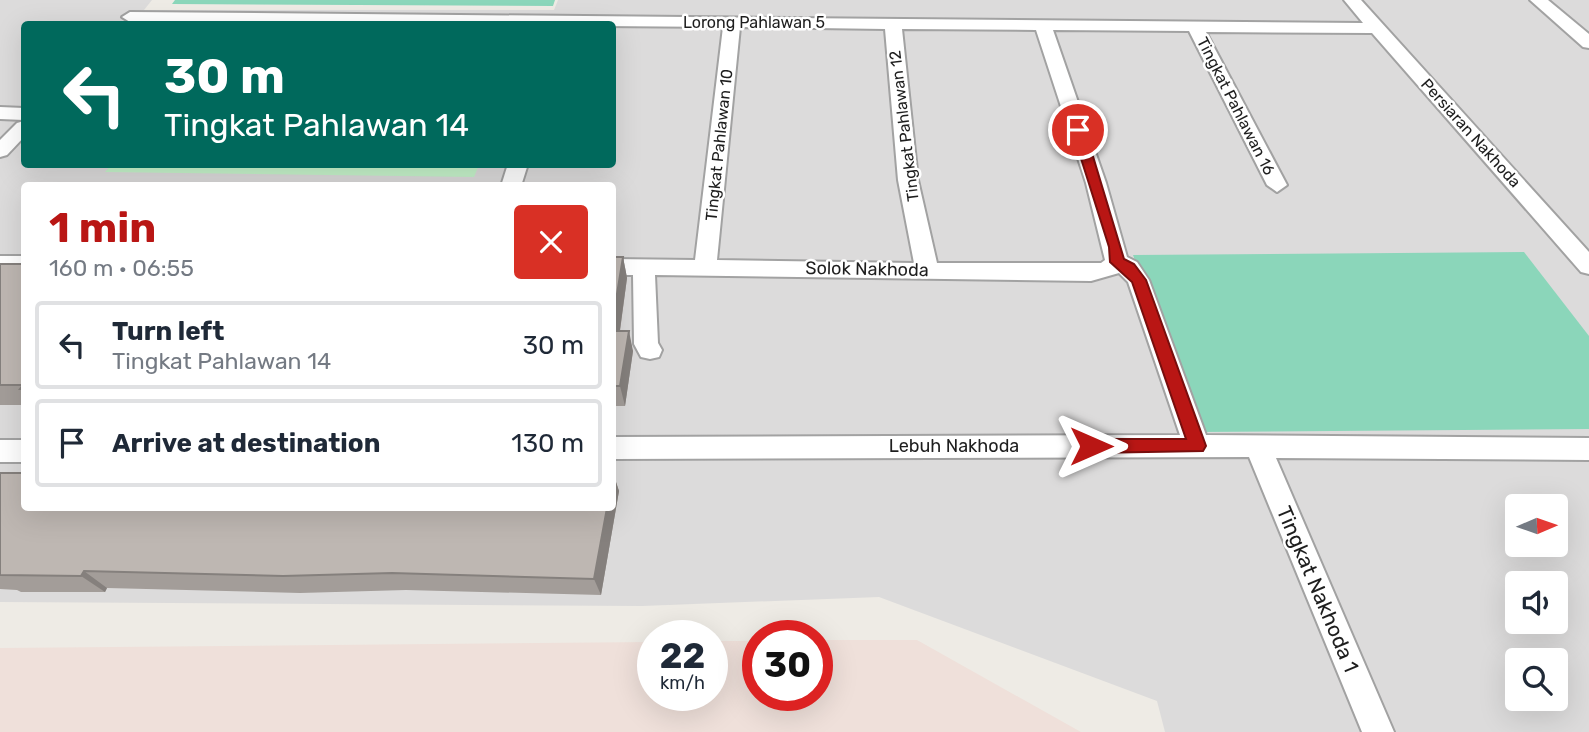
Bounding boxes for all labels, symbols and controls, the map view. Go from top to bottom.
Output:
street label: Lorong Pahlawan 5 [683,13,825,32]
street label: Tingkat Pahlawan 16 [1193,34,1279,178]
text: 30 m [164,47,285,105]
icon: left [49,49,140,140]
street label: Tingkat Pahlawan 12 [885,49,923,203]
street label: Tingkat Pahlawan 10 [702,68,736,222]
street label: Persiaran Nakhoda [1417,75,1525,191]
pin [1048,100,1108,160]
text: Tingkat Pahlawan 14 [164,106,469,144]
icon: arrive [1059,111,1097,149]
text: 1 min [49,203,156,253]
button: close [514,205,588,279]
text: 160 m · 06:55 [49,254,194,282]
street label: Solok Nakhoda [805,257,929,281]
text: Turn left [112,316,224,347]
icon: left [53,326,91,364]
text: 30 m [522,330,584,361]
text: Tingkat Pahlawan 14 [112,347,331,375]
position arrow [1054,409,1128,483]
icon: arrive [53,424,91,462]
text: Arrive at destination [112,428,380,459]
text: 130 m [511,428,584,459]
street label: Lebuh Nakhoda [889,435,1019,457]
north arrow [1505,494,1568,556]
map controls [1505,494,1568,711]
street label: Tingkat Nakhoda 1 [1272,502,1364,676]
button: sound [1505,571,1568,634]
speed limit sign: 30 [742,620,833,711]
text: 22 [660,635,705,677]
button: search [1505,648,1568,711]
text: km/h [660,672,705,694]

